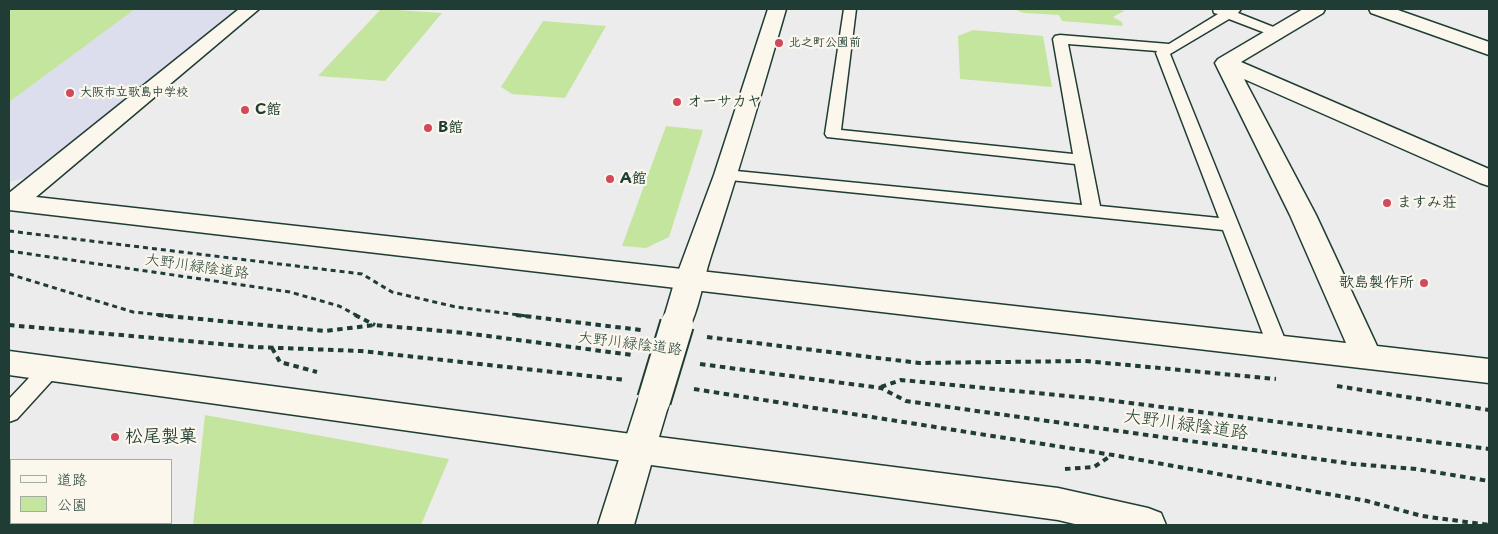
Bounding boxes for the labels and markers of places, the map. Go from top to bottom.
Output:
place label: 北之町公園前 [789,36,861,50]
marker: 北之町公園前 [773,37,785,49]
place label: 大阪市立歌島中学校 [80,86,188,100]
marker: 大阪市立歌島中学校 [64,87,76,99]
place label: オーサカヤ [687,93,762,111]
marker: オーサカヤ [671,96,683,108]
place label: C館 [255,101,281,119]
marker: C館 [239,104,251,116]
place label: B館 [438,119,463,137]
marker: B館 [422,122,434,134]
place label: A館 [620,170,647,188]
marker: A館 [604,173,616,185]
place label: ますみ荘 [1397,194,1457,212]
marker: ますみ荘 [1381,197,1393,209]
place label: 歌島製作所 [1339,274,1414,292]
marker: 歌島製作所 [1418,277,1430,289]
place label: 松尾製菓 [125,426,197,448]
marker: 松尾製菓 [109,431,121,443]

